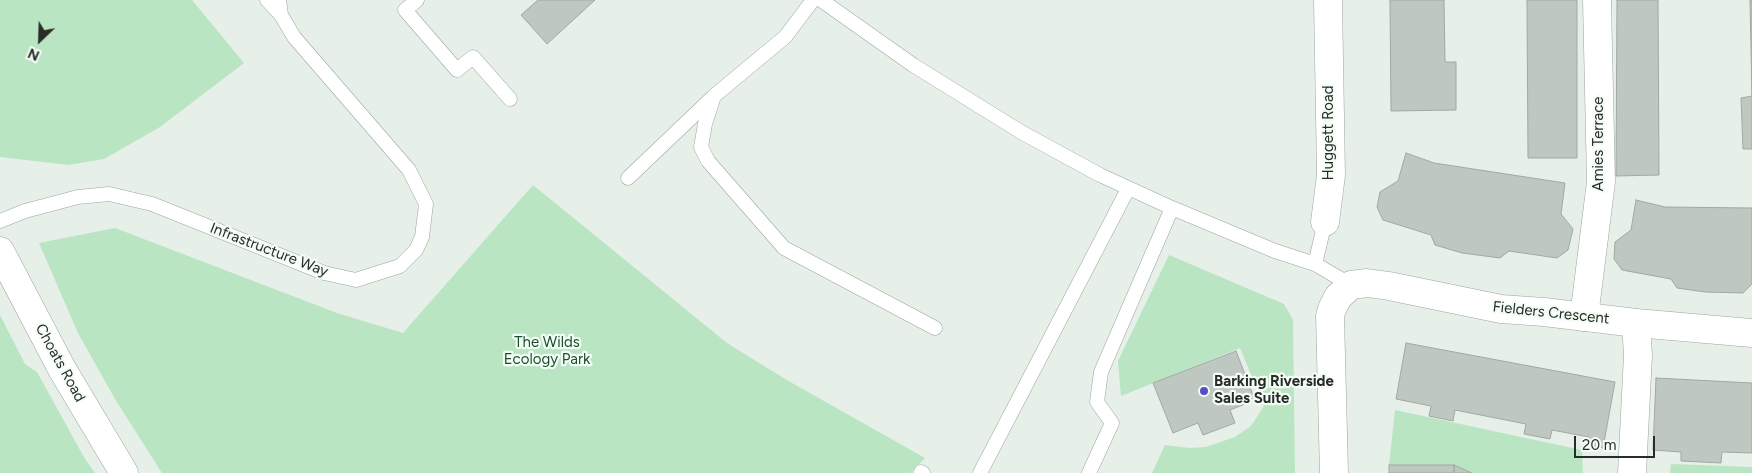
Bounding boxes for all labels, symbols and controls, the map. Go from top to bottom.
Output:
north arrow [15,15,65,65]
text: N [25,44,42,64]
street label: Huggett Road [1320,85,1338,181]
street label: Amies Terrace [1590,97,1608,191]
street label: Infrastructure Way [207,219,331,281]
street label: Fielders Crescent [1492,298,1610,328]
street label: Choats Road [31,321,89,405]
park label: The Wilds Ecology Park [504,334,590,369]
place label: Barking Riverside Sales Suite [1214,373,1334,408]
marker: Barking Riverside Sales Suite [1198,385,1210,397]
scale bar [1577,426,1658,458]
text: 20 m [1582,436,1616,454]

